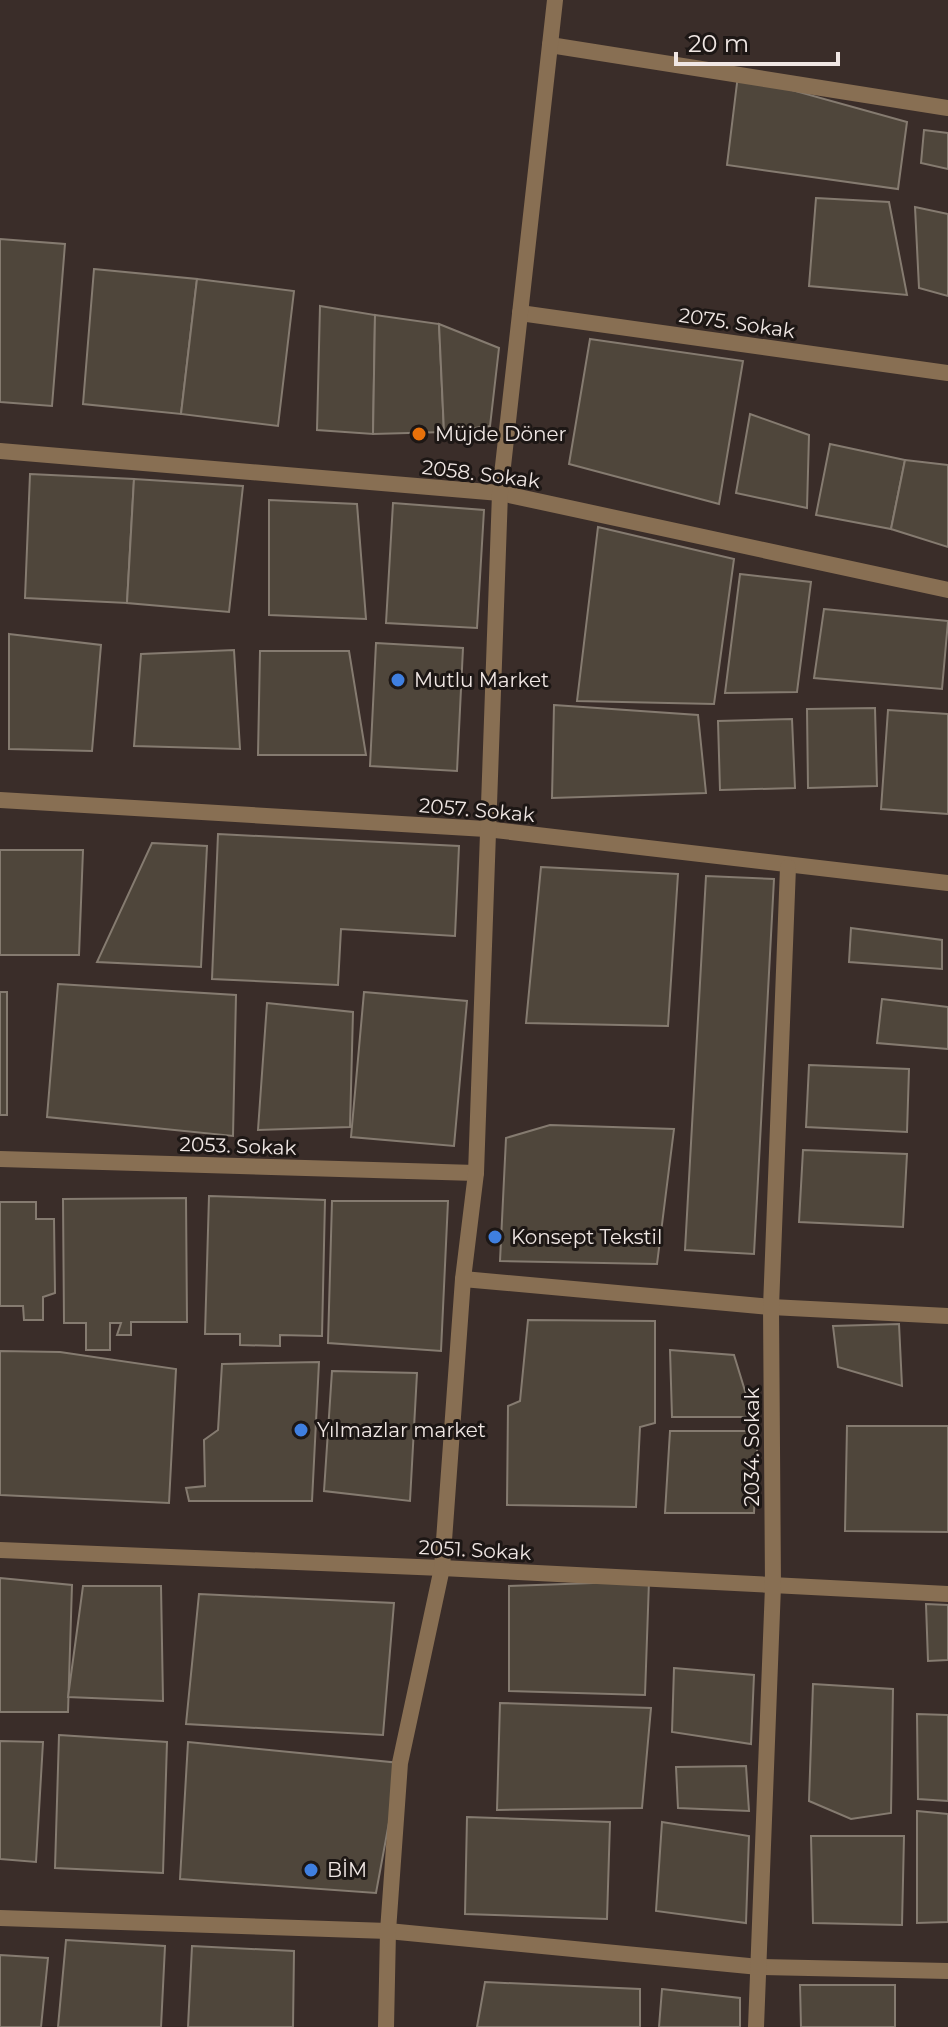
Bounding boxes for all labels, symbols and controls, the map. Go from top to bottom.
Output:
scale bar [676,16,838,66]
text: 20 m [688,29,749,58]
street label: 2075. Sokak [677,303,797,343]
place label: Müjde Döner [435,422,567,446]
marker: Müjde Döner [410,425,428,443]
street label: 2058. Sokak [421,455,541,493]
place label: Mutlu Market [414,668,549,692]
marker: Mutlu Market [389,671,407,689]
street label: 2057. Sokak [418,793,536,827]
street label: 2053. Sokak [179,1132,297,1160]
place label: Konsept Tekstil [511,1225,662,1249]
marker: Konsept Tekstil [486,1228,504,1246]
street label: 2034. Sokak [740,1387,764,1507]
place label: Yılmazlar market [317,1418,486,1442]
marker: Yılmazlar market [292,1421,310,1439]
street label: 2051. Sokak [418,1535,532,1565]
place label: BİM [327,1858,367,1882]
marker: BİM [302,1861,320,1879]

